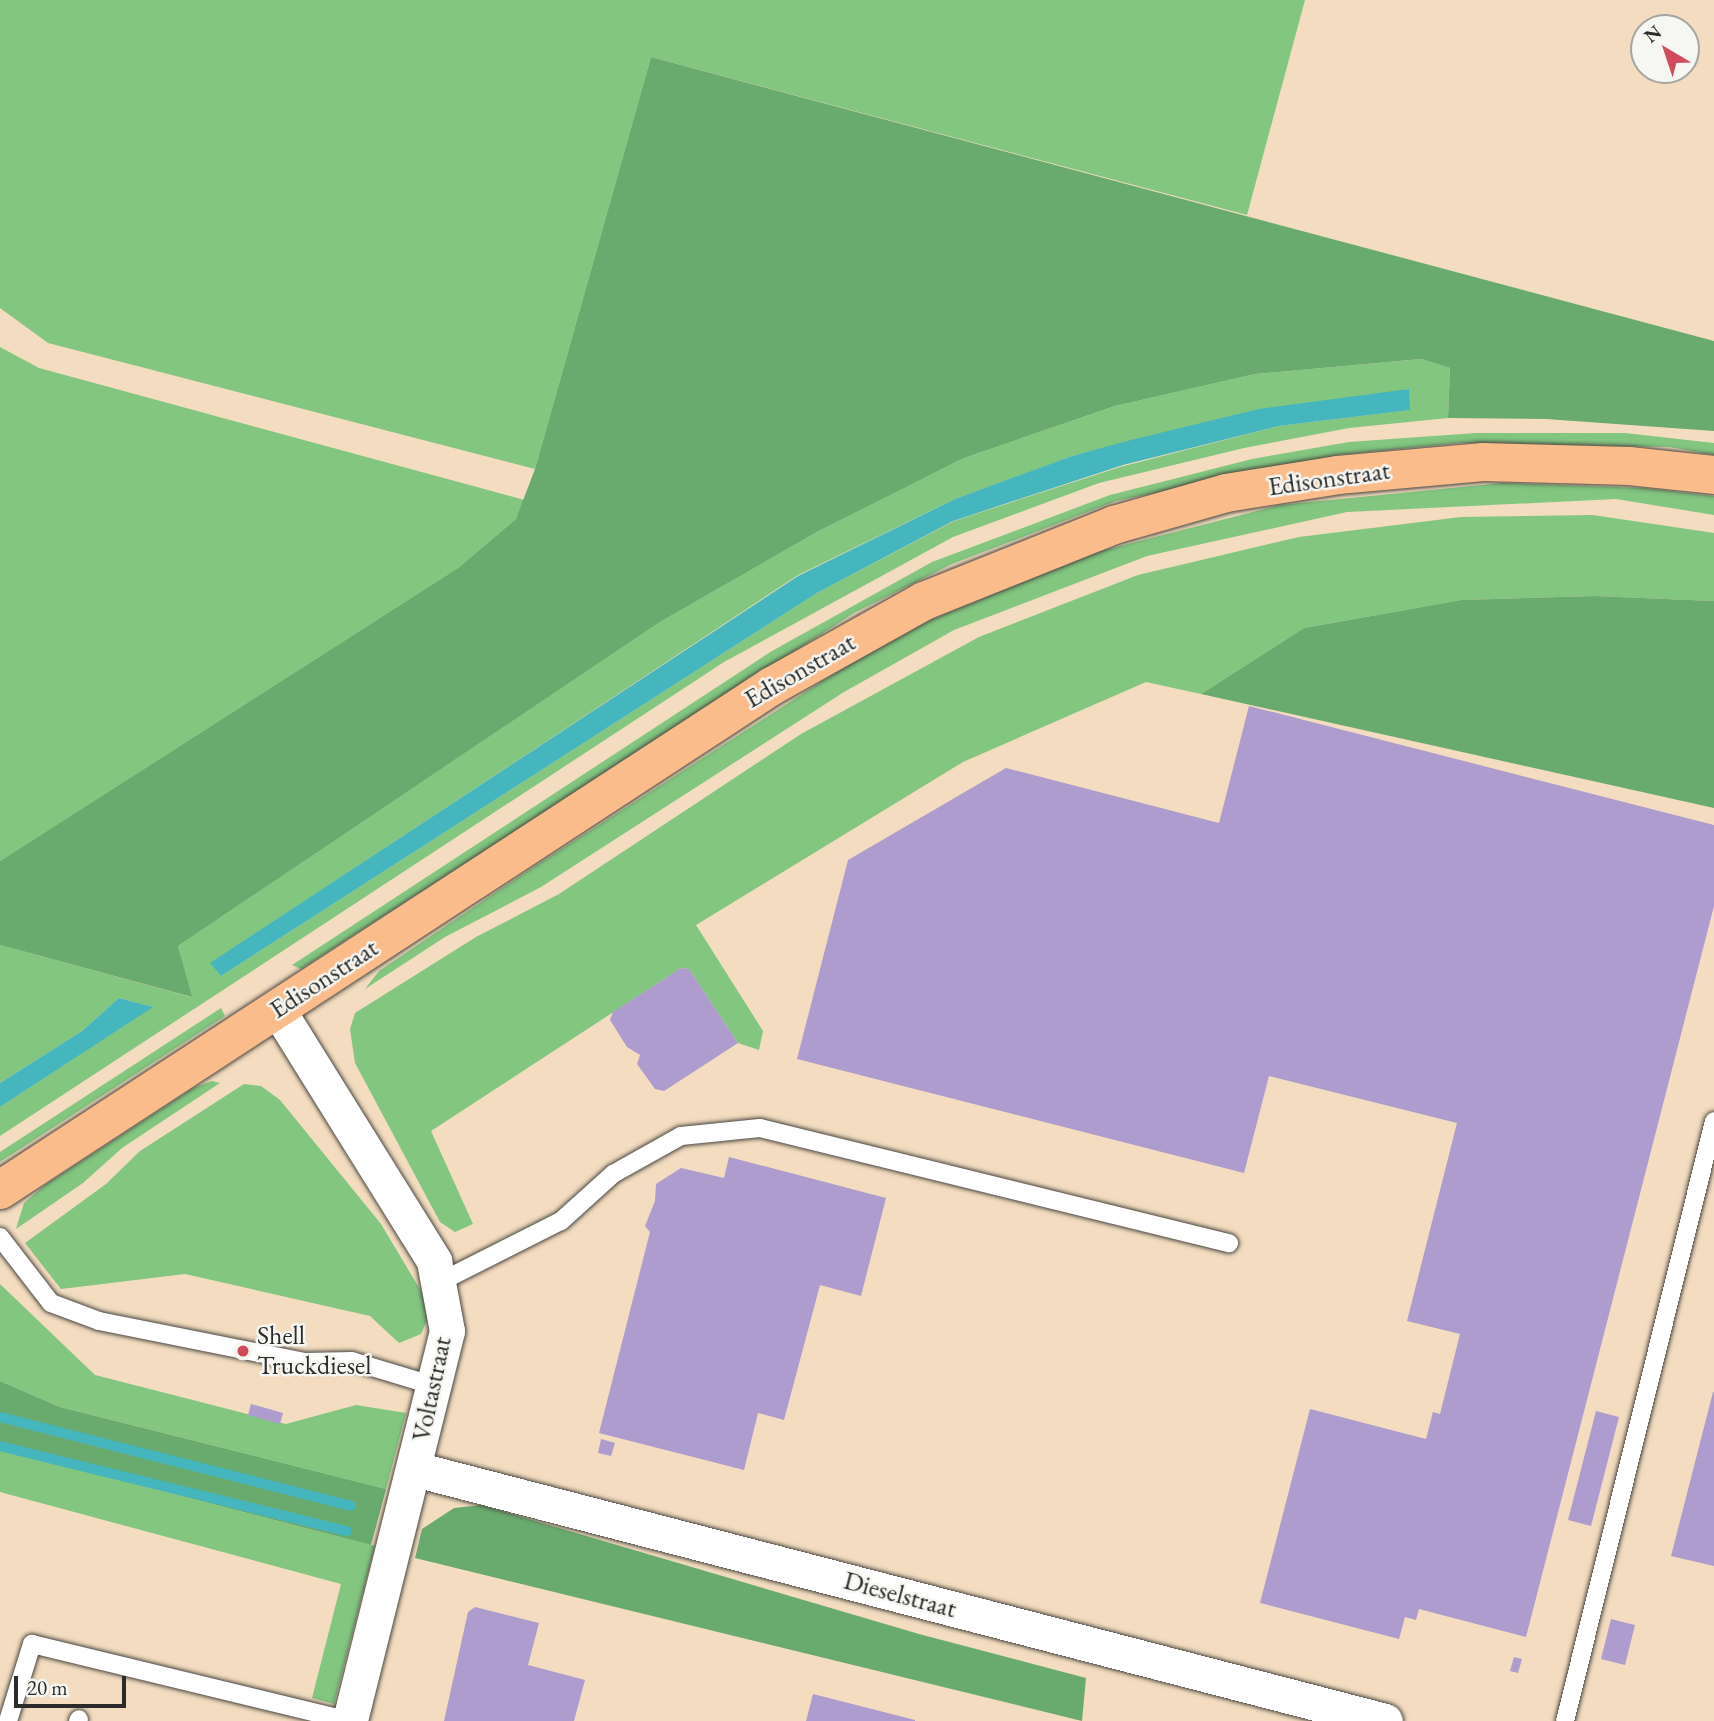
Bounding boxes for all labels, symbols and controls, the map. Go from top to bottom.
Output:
north arrow [1630,14,1700,84]
text: N [1639,19,1667,48]
street label: Edisonstraat [1266,455,1392,503]
street label: Edisonstraat [739,627,861,715]
street label: Edisonstraat [264,933,384,1025]
place label: Shell Truckdiesel [257,1320,371,1382]
street label: Voltastraat [406,1334,458,1444]
marker: Shell Truckdiesel [235,1343,251,1359]
street label: Dieselstraat [840,1565,960,1625]
scale bar [18,1662,130,1706]
text: 20 m [27,1674,68,1701]

